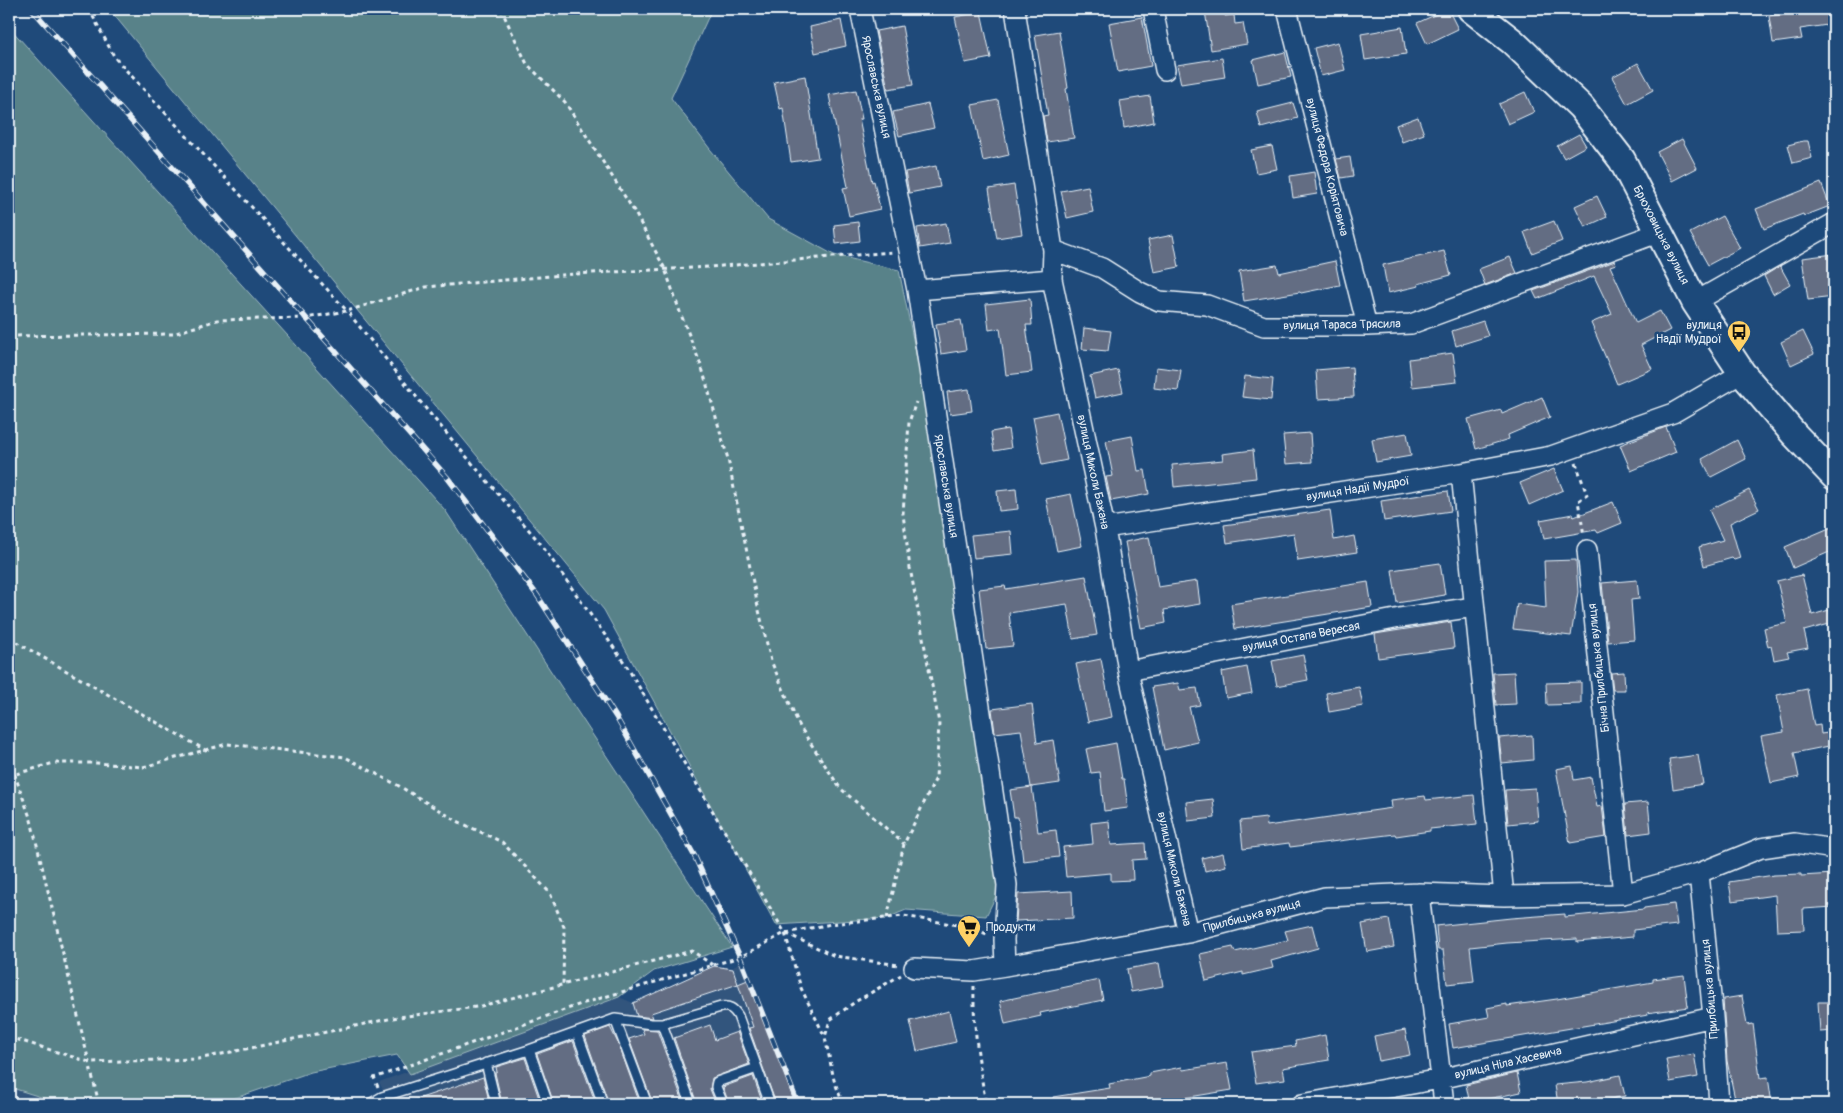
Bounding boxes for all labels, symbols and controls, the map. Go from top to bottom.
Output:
street label: Ярославська вулиця [858,34,894,140]
street label: вулиця Федора Коріятовича [1303,96,1352,238]
street label: Брюховицька вулиця [1630,183,1693,287]
street label: вулиця Тараса Трясила [1283,316,1401,334]
place label: вулиця Надії Мудрої [1656,318,1722,347]
bus stop icon: вулиця Надії Мудрої [1726,319,1752,353]
street label: вулиця Миколи Бажана [1074,413,1113,531]
street label: Ярославська вулиця [930,433,962,539]
street label: вулиця Надії Мудрої [1305,473,1411,505]
street label: Бічна Прилбицька вулиця [1585,602,1613,733]
street label: вулиця Остапа Вересая [1241,618,1361,656]
street label: вулиця Миколи Бажана [1154,810,1195,928]
street label: Прилбицька вулиця [1202,896,1303,936]
supermarket icon: Продукти [956,914,982,948]
place label: Продукти [986,920,1036,935]
street label: Прилбицька вулиця [1698,938,1722,1039]
street label: вулиця Ніла Хасевича [1453,1043,1563,1083]

